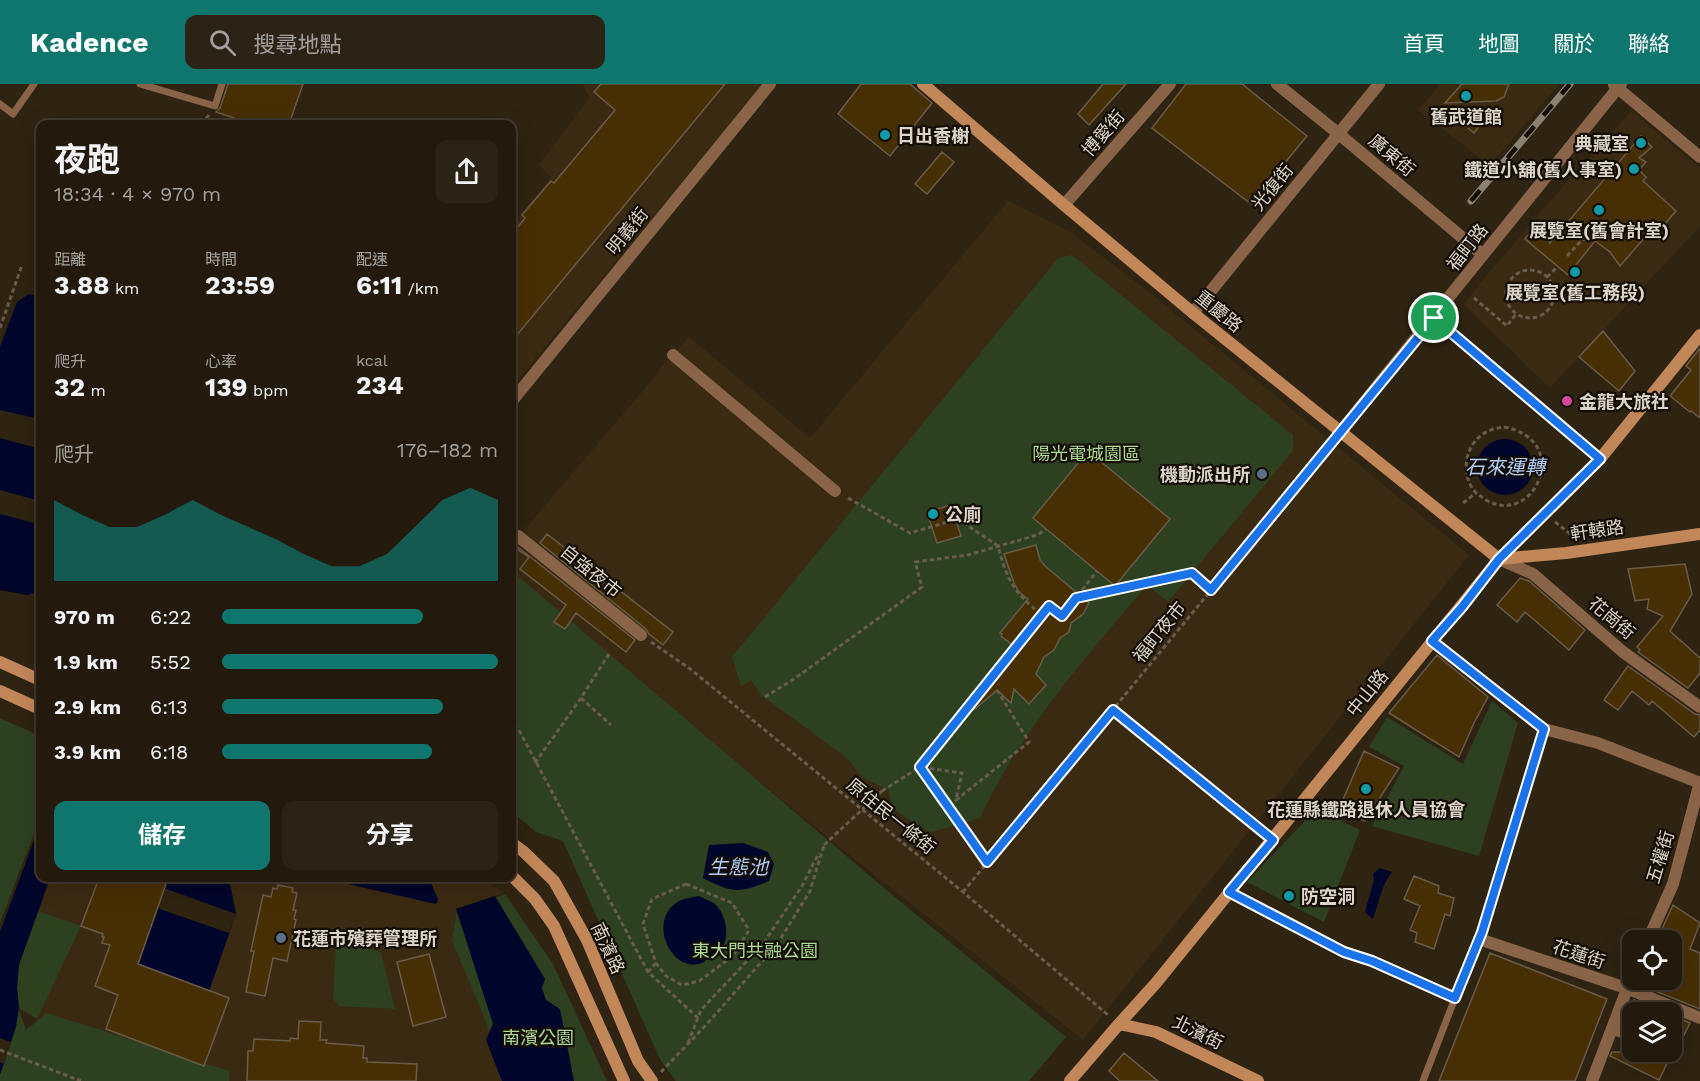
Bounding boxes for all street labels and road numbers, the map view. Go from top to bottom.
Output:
street label: 博愛街 [1077,106,1129,160]
street label: 廣東街 [1365,130,1419,180]
street label: 光復街 [1247,159,1297,215]
street label: 明義街 [602,203,652,259]
street label: 福町路 [1442,219,1492,275]
street label: 重慶路 [1191,286,1247,336]
street label: 軒轅路 [1569,516,1625,544]
street label: 自強夜市 [556,540,626,602]
street label: 花崗街 [1585,593,1639,643]
street label: 福町夜市 [1128,597,1190,667]
street label: 中山路 [1342,665,1392,721]
street label: 原住民一條街 [842,774,940,858]
street label: 五權街 [1642,828,1678,886]
street label: 南濱路 [587,919,629,977]
street label: 花蓮街 [1550,936,1608,972]
street label: 北濱街 [1169,1011,1227,1053]

